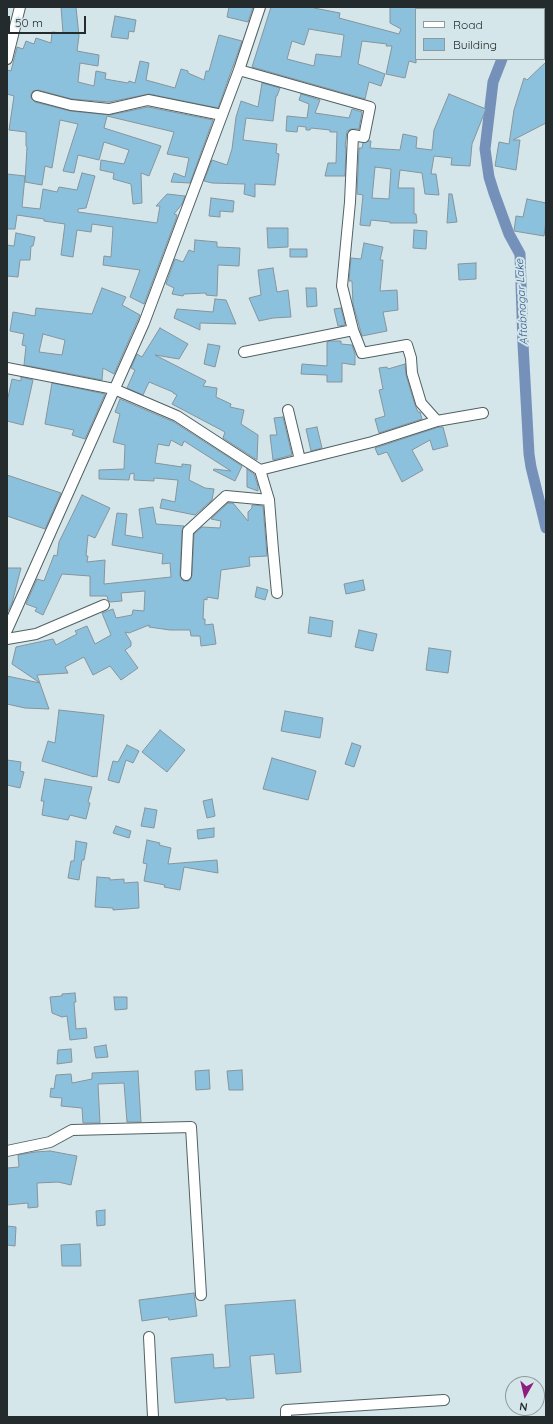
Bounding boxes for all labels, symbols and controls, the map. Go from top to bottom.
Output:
scale bar [10,8,88,34]
legend [415,8,545,60]
text: 50 m [15,15,43,30]
text: Road [453,17,483,32]
text: Building [453,37,497,52]
water label: Aftabnagar Lake [513,259,531,345]
north arrow [505,1376,545,1416]
text: N [518,1399,528,1414]

